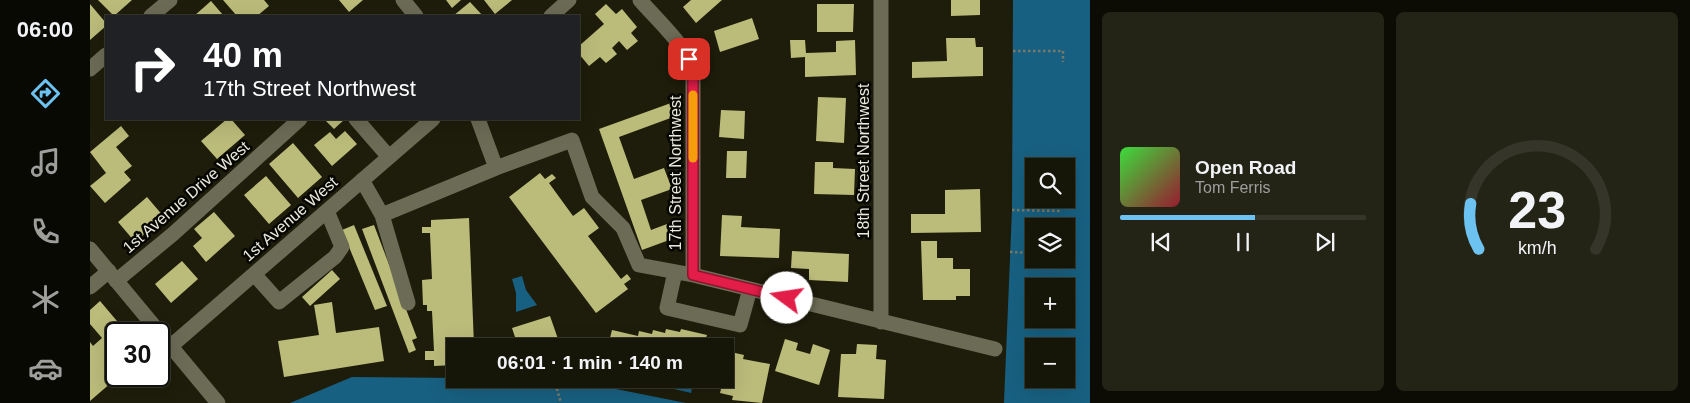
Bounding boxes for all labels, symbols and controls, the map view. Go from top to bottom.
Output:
text: 06:00 [17,17,73,42]
icon: right [120,35,185,100]
text: 40 m [203,35,283,74]
pin [668,38,710,80]
icon: arrive [675,45,703,73]
icon: directions [28,76,63,111]
text: 17th Street Northwest [203,76,416,101]
street label: 18th Street Northwest [855,83,872,238]
street label: 17th Street Northwest [667,95,684,250]
street label: 1st Avenue Drive West [120,137,253,256]
icon: music [28,145,63,180]
text: Open Road [1195,157,1296,178]
map controls [1025,158,1075,388]
button: search [1025,158,1075,208]
street label: 1st Avenue West [239,173,341,265]
text: Tom Ferris [1195,179,1271,196]
text: 23 [1508,181,1566,239]
icon: phone [28,214,63,249]
button: layers [1025,218,1075,268]
icon: previous [1147,228,1175,256]
icon: pause [1229,228,1257,256]
icon: next [1311,228,1339,256]
text: km/h [1518,238,1556,258]
position arrow [760,271,812,323]
button: + [1025,278,1075,328]
icon: climate [28,282,63,317]
speed limit sign: 30 [105,322,170,387]
button: − [1025,338,1075,388]
icon: car [28,351,63,386]
text: 06:01 · 1 min · 140 m [497,352,683,373]

